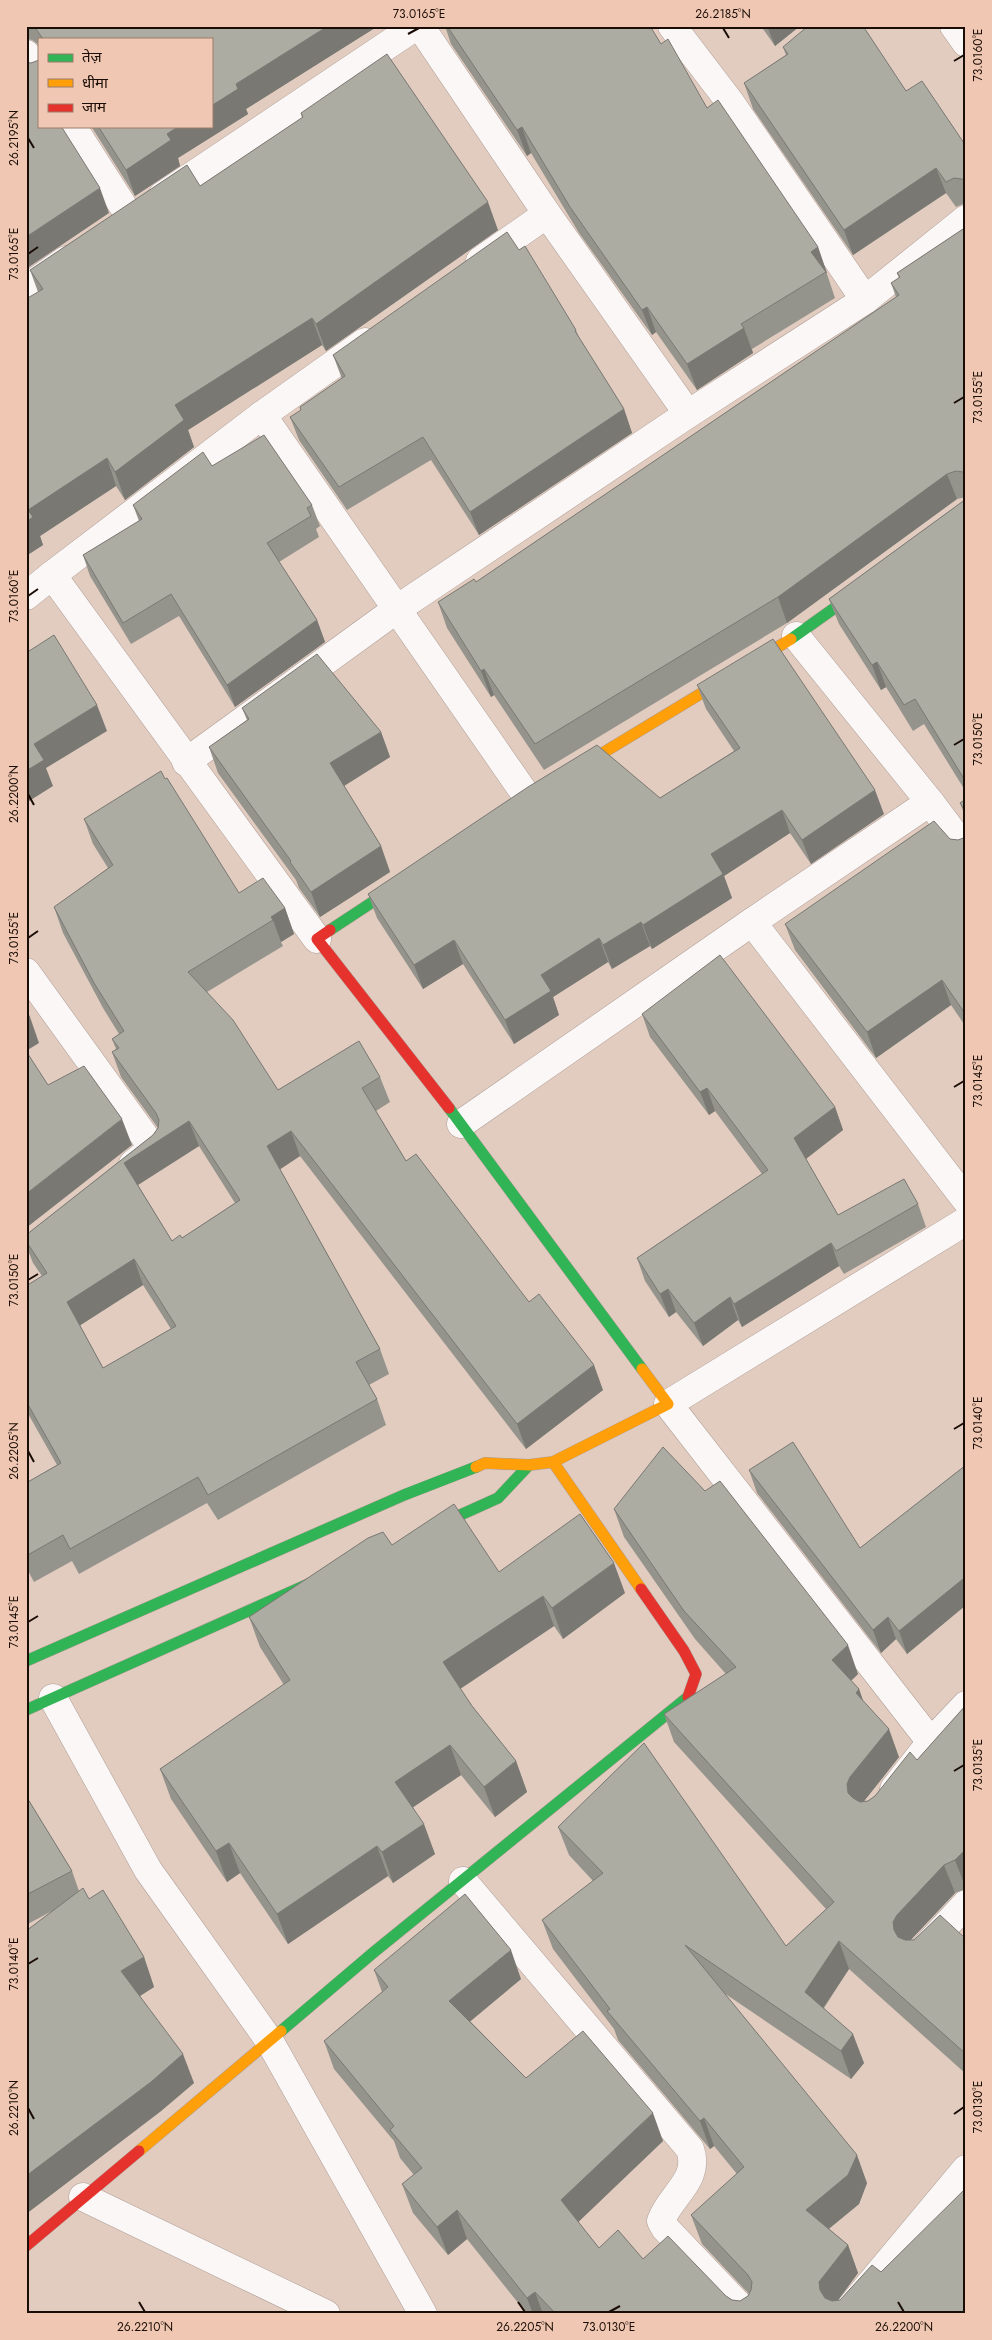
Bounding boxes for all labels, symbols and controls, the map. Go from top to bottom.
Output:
text: 73.0165°E [393,5,445,23]
text: 26.2185°N [695,5,751,23]
text: 73.0160°E [969,29,987,81]
legend [38,38,212,128]
text: तेज़ [82,46,103,68]
text: धीमा [82,72,109,94]
text: जाम [82,96,107,118]
text: 26.2195°N [5,110,23,166]
text: 73.0165°E [5,228,23,280]
text: 73.0155°E [969,371,987,423]
text: 73.0160°E [5,570,23,622]
text: 73.0150°E [969,713,987,765]
text: 26.2200°N [5,765,23,823]
text: 73.0155°E [5,912,23,964]
text: 73.0145°E [969,1055,987,1107]
text: 73.0150°E [5,1254,23,1306]
text: 73.0140°E [969,1396,987,1450]
text: 26.2205°N [5,1422,23,1480]
text: 73.0145°E [5,1596,23,1648]
text: 73.0135°E [969,1739,987,1791]
text: 73.0140°E [5,1937,23,1991]
text: 26.2210°N [5,2080,23,2136]
text: 73.0130°E [969,2081,987,2133]
text: 26.2210°N [117,2318,173,2336]
text: 26.2205°N [496,2318,554,2336]
text: 73.0130°E [583,2318,635,2336]
text: 26.2200°N [875,2318,933,2336]

